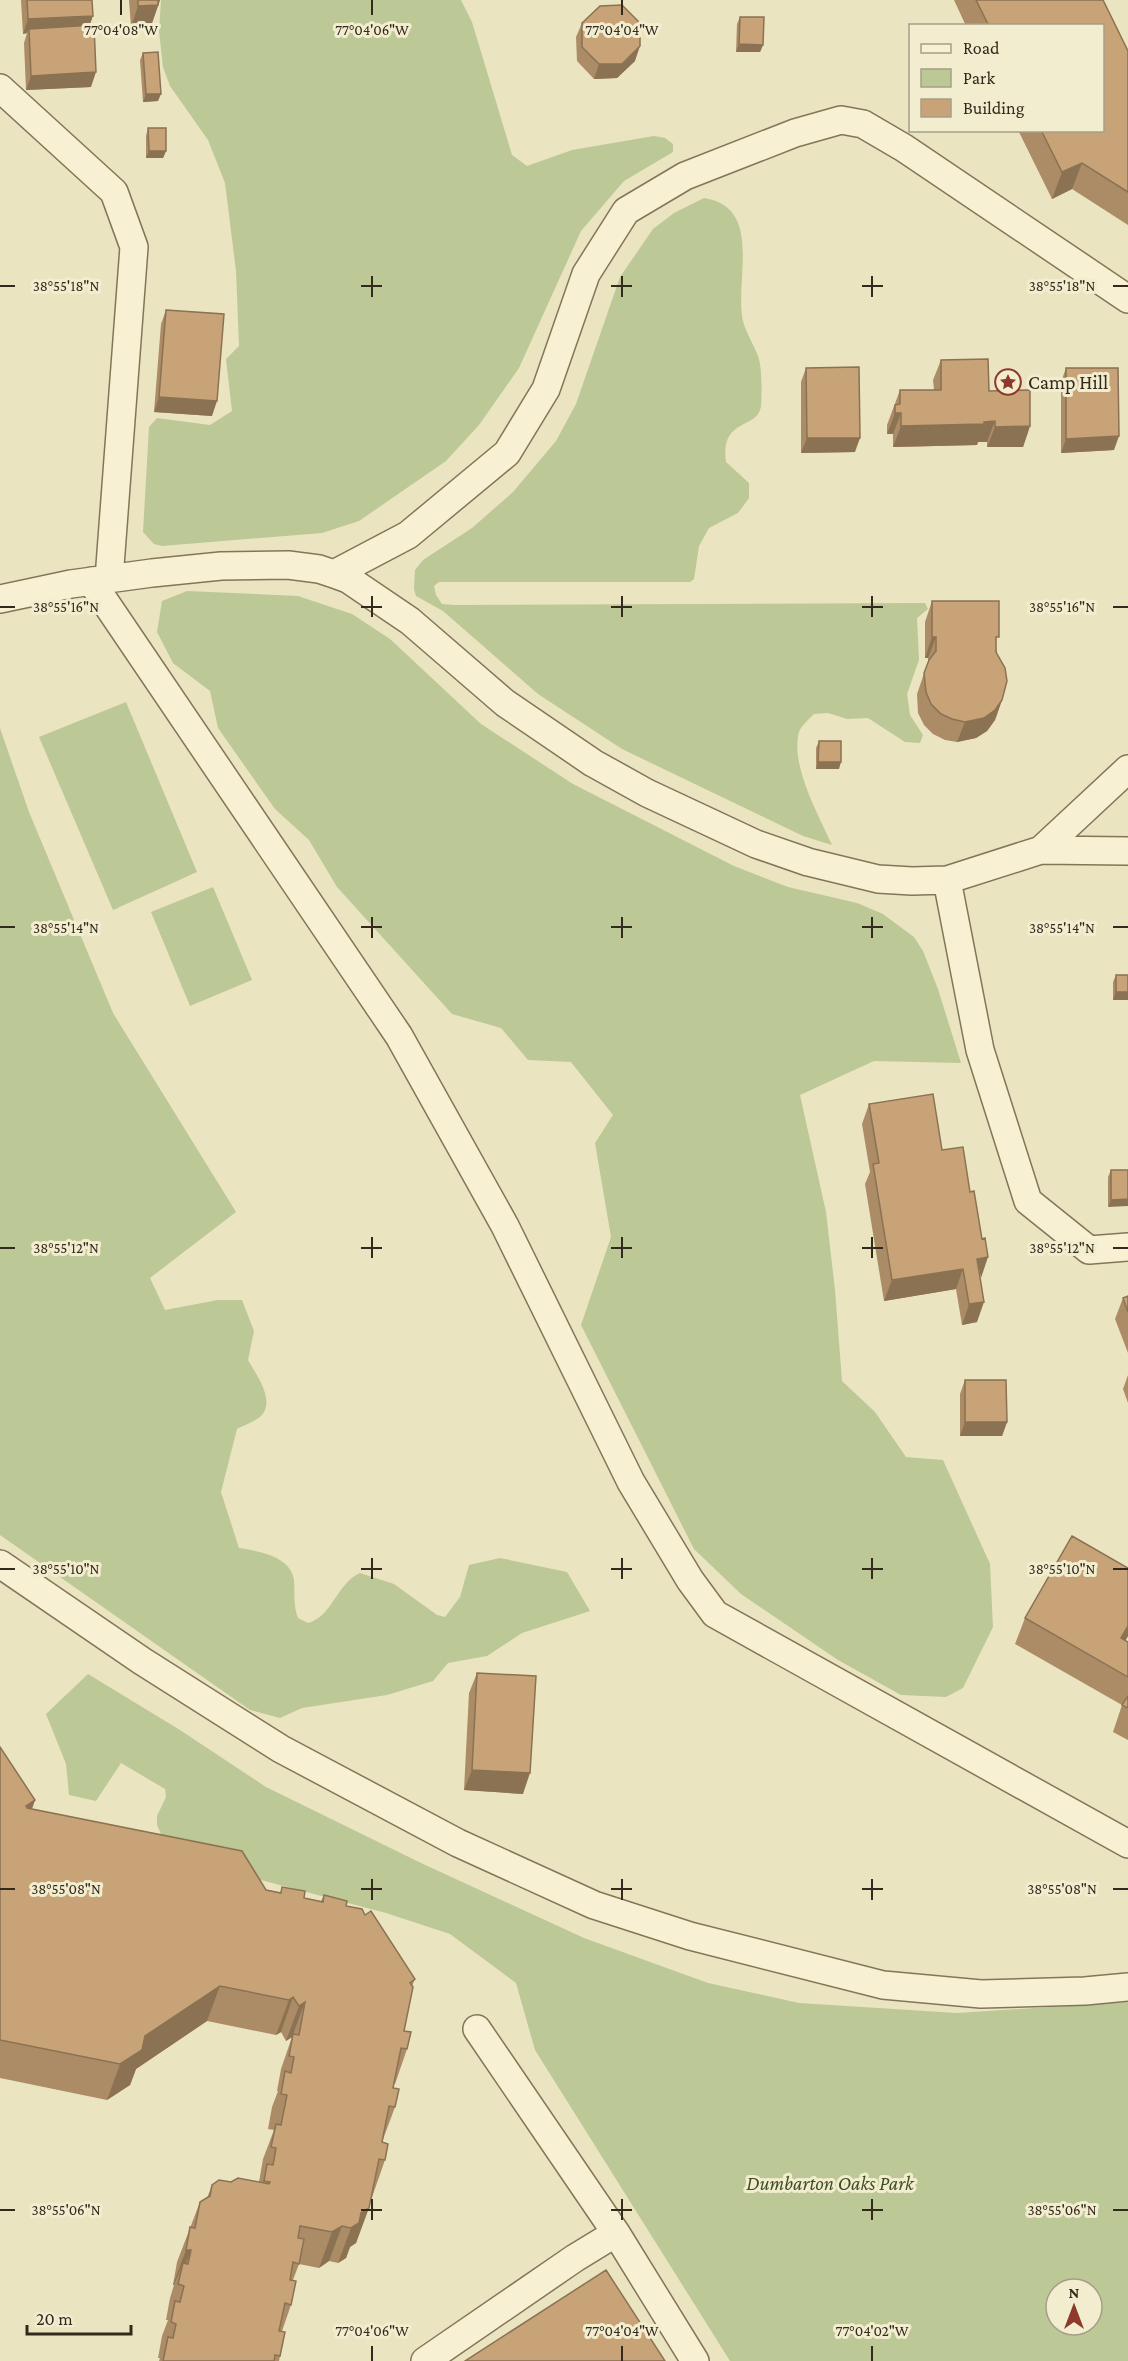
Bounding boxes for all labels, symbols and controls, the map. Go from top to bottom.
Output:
text: 77°04'08"W [84,22,158,38]
text: 77°04'06"W [335,22,409,38]
text: 77°04'04"W [585,22,659,38]
legend [909,24,1104,132]
text: Road [963,38,1000,58]
text: Park [963,68,995,88]
text: Building [963,98,1025,118]
text: 38°55'18"N [33,278,99,294]
text: 38°55'18"N [1029,278,1095,294]
place icon: Camp Hill [993,367,1023,397]
place label: Camp Hill [1028,371,1108,394]
text: 38°55'16"N [33,599,99,615]
text: 38°55'16"N [1029,599,1095,615]
text: 38°55'14"N [33,920,99,936]
text: 38°55'14"N [1029,920,1095,936]
text: 38°55'12"N [33,1240,99,1256]
text: 38°55'12"N [1029,1240,1095,1256]
text: 38°55'10"N [33,1561,100,1577]
text: 38°55'10"N [1029,1561,1096,1577]
text: 38°55'08"N [31,1881,101,1897]
text: 38°55'08"N [1027,1881,1097,1897]
park label: Dumbarton Oaks Park [746,2172,915,2194]
text: 38°55'06"N [31,2202,101,2218]
text: 38°55'06"N [1027,2202,1097,2218]
north arrow [1044,2277,1104,2337]
text: N [1069,2284,1080,2301]
scale bar [27,2298,130,2336]
text: 20 m [36,2309,73,2329]
text: 77°04'06"W [335,2323,409,2339]
text: 77°04'04"W [585,2323,659,2339]
text: 77°04'02"W [836,2323,909,2339]

